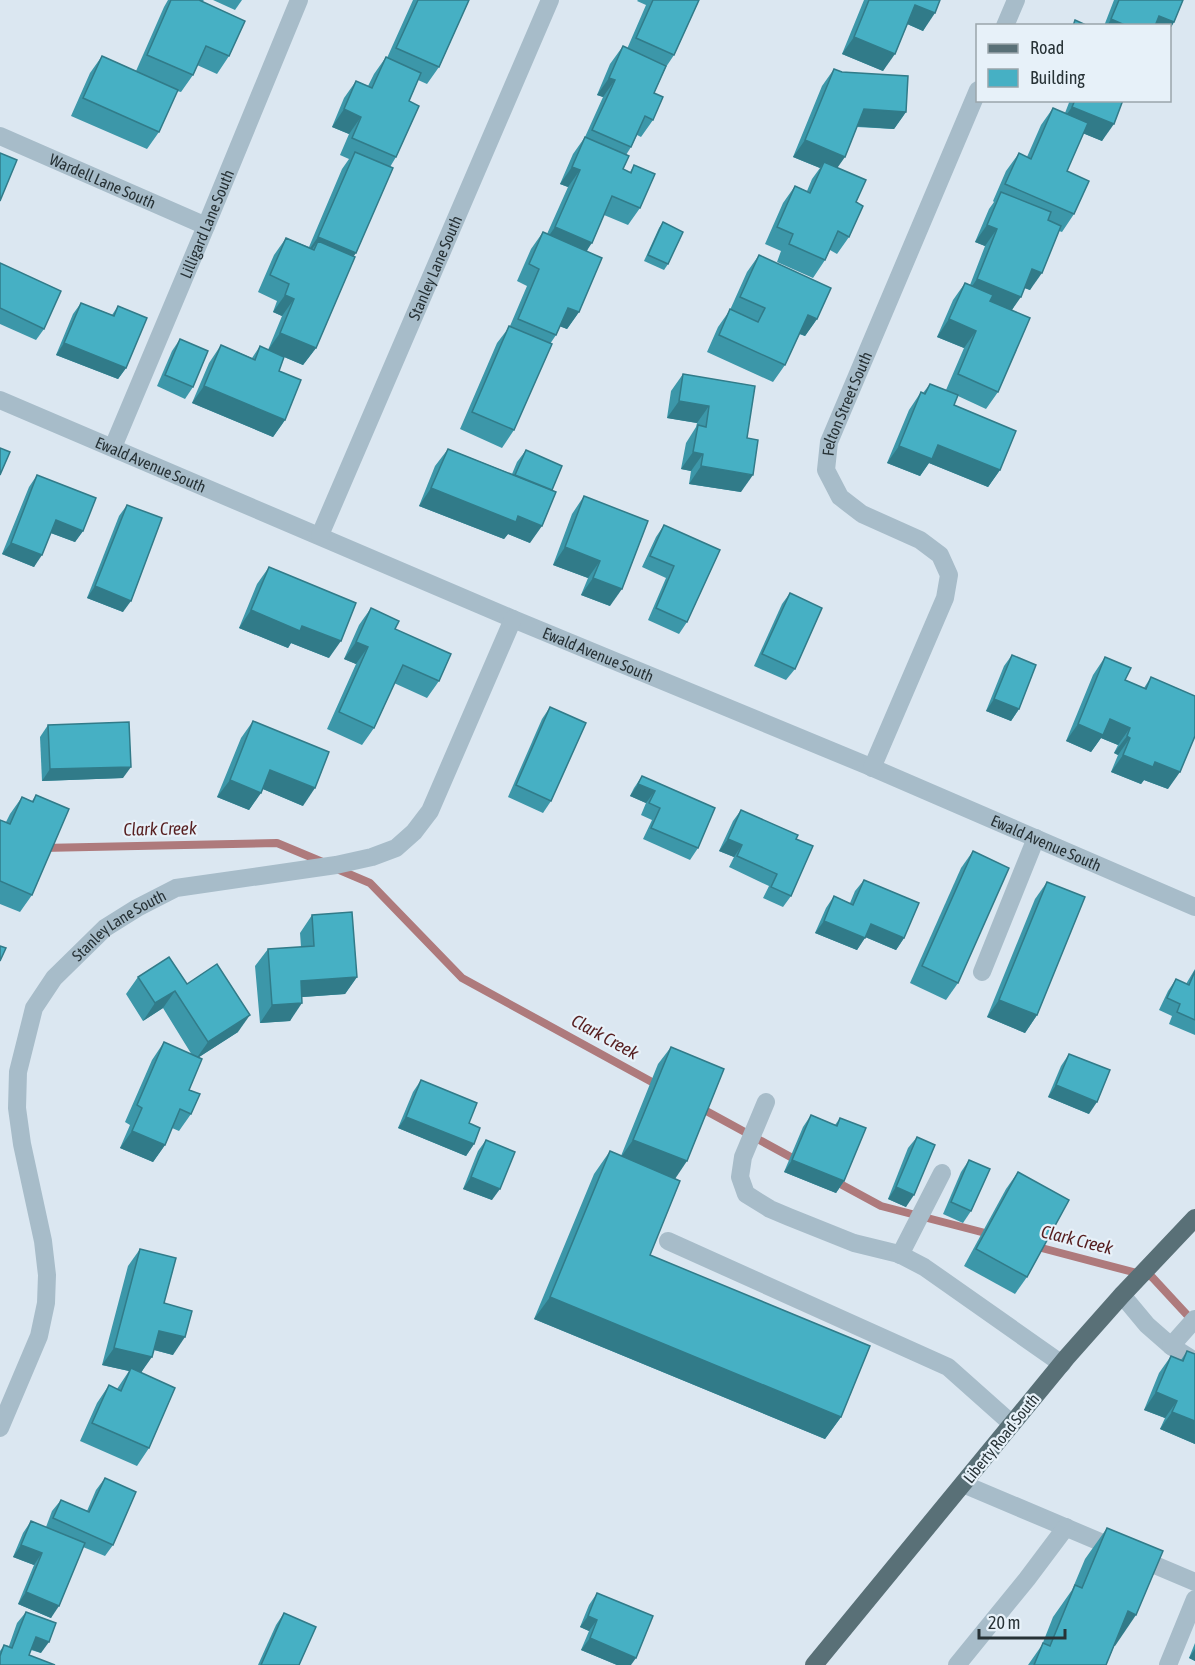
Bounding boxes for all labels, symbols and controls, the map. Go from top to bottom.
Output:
legend [976,24,1171,102]
text: Road [1030,37,1064,58]
text: Building [1030,67,1085,88]
street label: Wardell Lane South [47,150,159,212]
street label: Lilligard Lane South [176,167,237,281]
street label: Stanley Lane South [405,213,465,323]
street label: Felton Street South [819,349,875,457]
street label: Ewald Avenue South [93,433,209,496]
street label: Ewald Avenue South [540,623,656,685]
street label: Ewald Avenue South [988,811,1104,874]
water label: Clark Creek [123,817,198,840]
street label: Stanley Lane South [68,886,169,964]
water label: Clark Creek [568,1010,643,1064]
water label: Clark Creek [1039,1220,1116,1259]
street label: Liberty Road South [959,1390,1043,1487]
scale bar [979,1602,1064,1640]
text: 20 m [988,1612,1020,1633]

